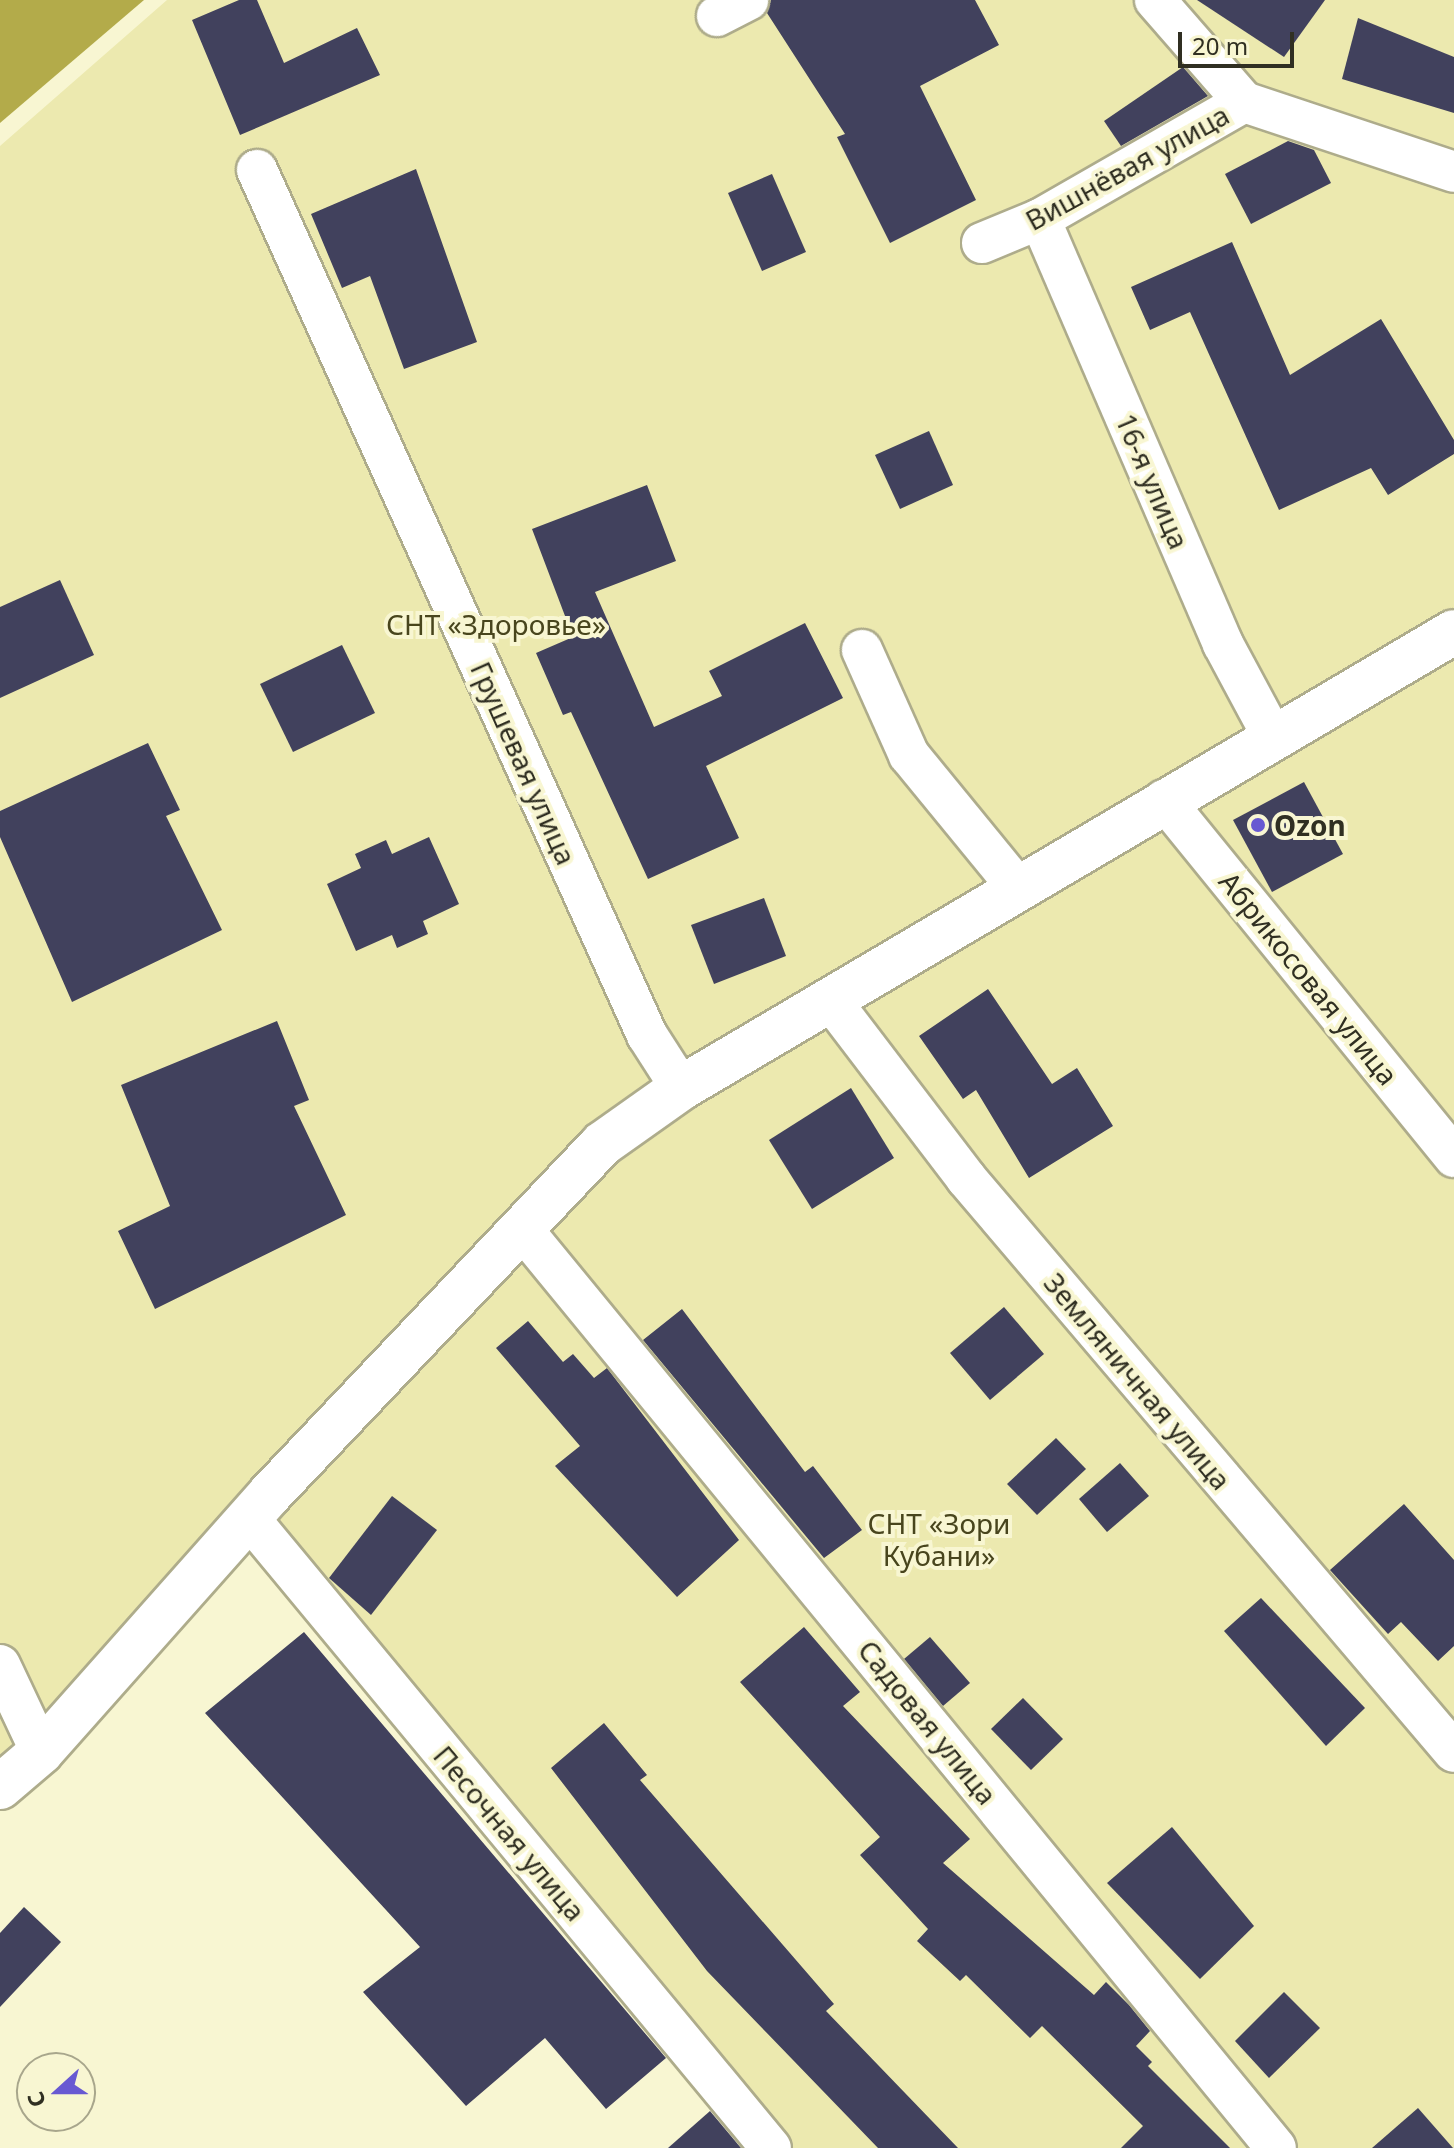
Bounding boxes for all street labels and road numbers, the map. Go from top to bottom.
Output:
street label: Вишнёвая улица [1019,97,1235,237]
street label: 16-я улица [1109,408,1197,554]
street label: Грушевая улица [464,656,584,870]
street label: Абрикосовая улица [1213,865,1405,1091]
street label: Земляничная улица [1038,1266,1238,1496]
street label: Садовая улица [852,1633,1004,1811]
street label: Песочная улица [427,1739,593,1927]

